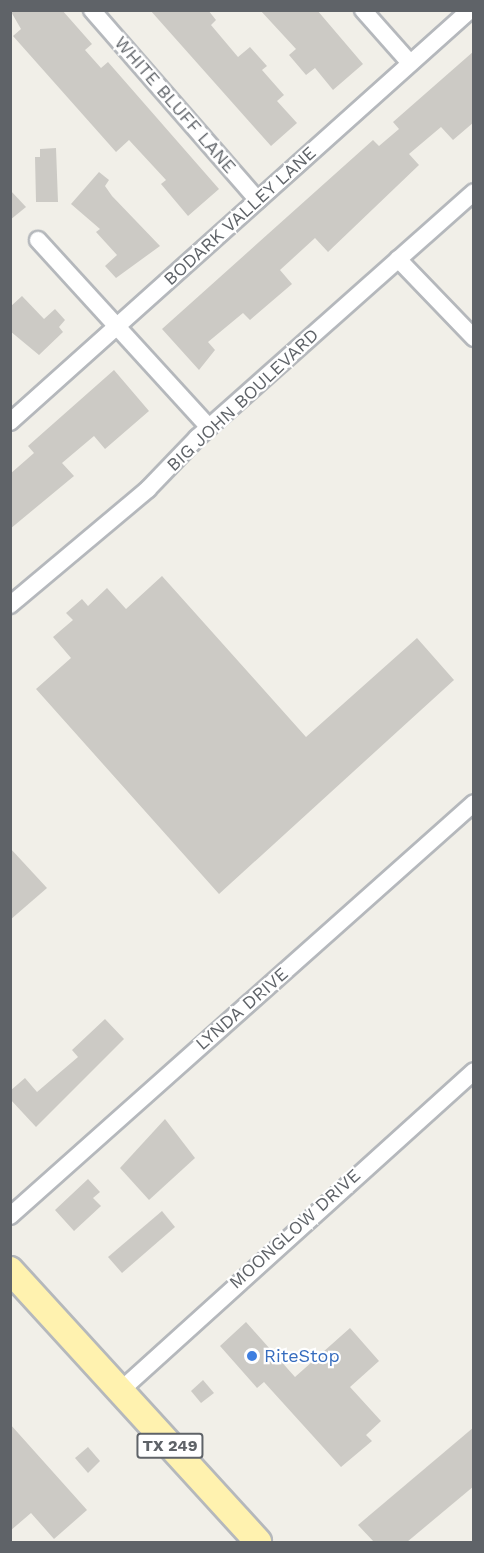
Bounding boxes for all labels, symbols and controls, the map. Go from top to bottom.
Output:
street label: WHITE BLUFF LANE [110,32,240,178]
street label: BODARK VALLEY LANE [159,141,321,291]
street label: BIG JOHN BOULEVARD [162,324,324,476]
street label: LYNDA DRIVE [191,963,293,1055]
street label: MOONGLOW DRIVE [225,1164,365,1294]
place label: RiteStop [264,1345,340,1367]
marker: RiteStop [245,1349,259,1363]
road number: TX 249 [136,1433,204,1459]

